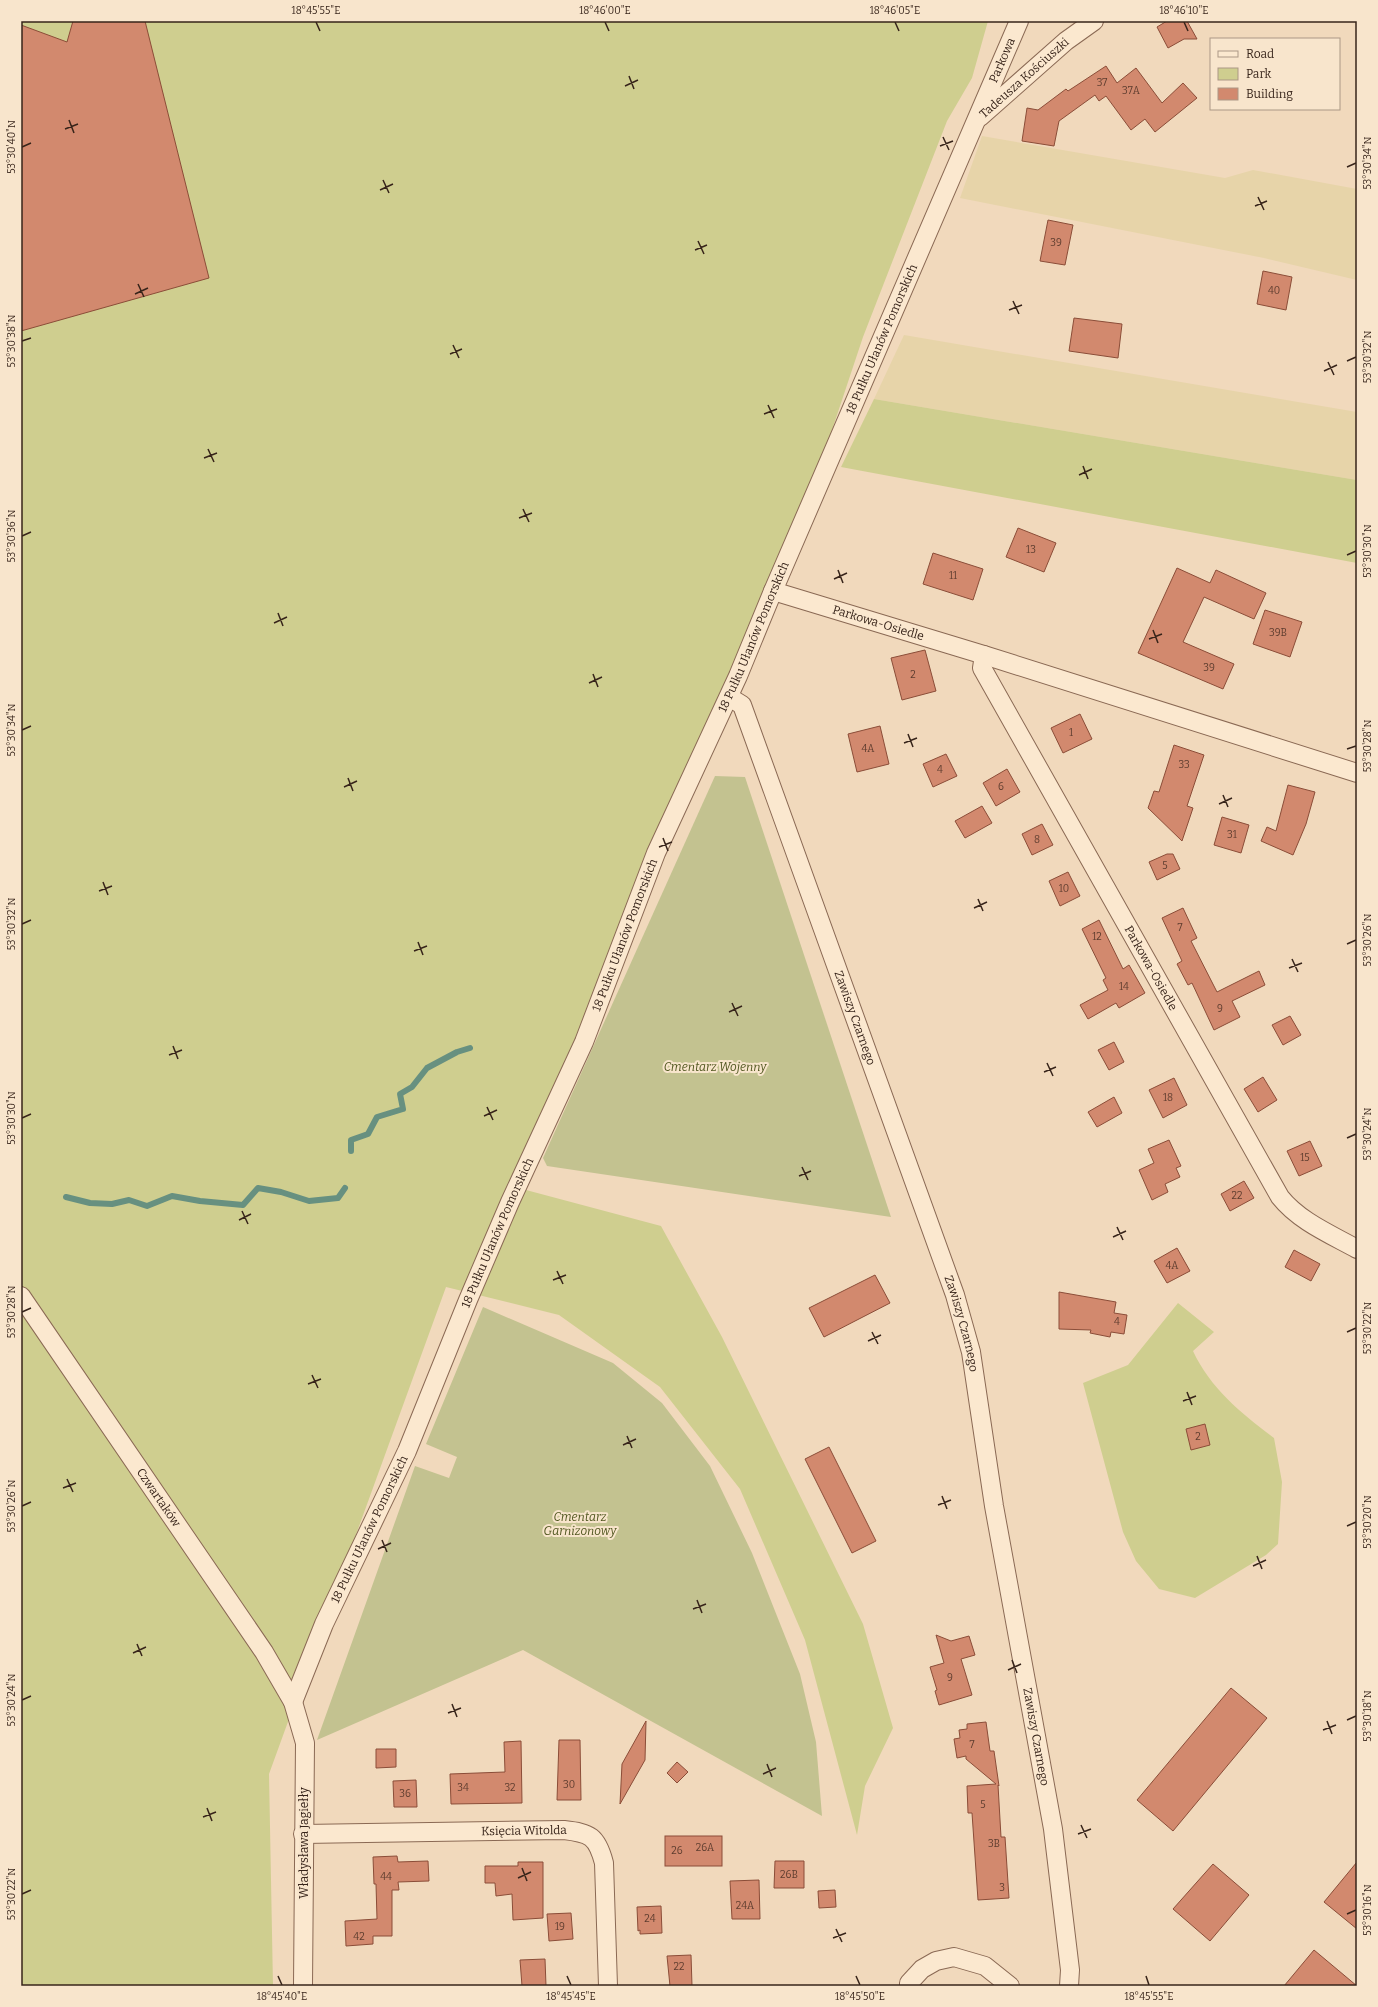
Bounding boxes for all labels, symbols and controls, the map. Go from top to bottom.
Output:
text: 18°45'55"E [292,5,340,17]
text: 18°46'00"E [579,5,631,17]
text: 18°46'05"E [870,5,920,17]
text: 18°46'10"E [1159,5,1209,17]
street label: Tadeusza Kościuszki [977,35,1072,121]
street label: Parkowa [986,35,1018,85]
legend [1210,38,1340,110]
text: Road [1246,47,1274,61]
text: Park [1246,67,1272,81]
house number: 37 [1097,77,1107,89]
house number: 37A [1122,85,1141,97]
text: Building [1246,87,1293,101]
text: 53°30'40"N [6,120,18,174]
text: 53°30'34"N [1362,136,1374,190]
house number: 39 [1050,237,1062,249]
street label: 18 Pułku Ułanów Pomorskich [843,262,920,416]
house number: 40 [1268,285,1280,297]
text: 53°30'38"N [6,314,18,367]
text: 53°30'32"N [1362,331,1374,383]
text: 53°30'36"N [6,509,18,563]
text: 53°30'30"N [1362,524,1374,578]
house number: 13 [1026,544,1036,556]
street label: 18 Pułku Ułanów Pomorskich [715,559,792,714]
house number: 11 [949,570,957,582]
street label: Parkowa-Osiedle [831,602,926,643]
house number: 39B [1269,627,1287,639]
house number: 39 [1203,662,1215,674]
house number: 2 [910,669,916,681]
text: 53°30'34"N [6,703,18,757]
text: 53°30'28"N [1362,720,1374,772]
house number: 1 [1069,727,1073,739]
house number: 4A [862,743,875,755]
house number: 33 [1178,759,1190,771]
house number: 4 [937,764,943,776]
house number: 6 [998,781,1004,793]
house number: 31 [1227,829,1237,841]
house number: 8 [1034,834,1040,846]
street label: 18 Pułku Ułanów Pomorskich [589,856,660,1013]
house number: 5 [1162,860,1168,872]
house number: 10 [1059,883,1069,895]
text: 53°30'32"N [6,898,18,950]
text: 53°30'26"N [1362,914,1374,966]
house number: 7 [1177,922,1183,934]
street label: Parkowa-Osiedle [1122,923,1180,1013]
house number: 12 [1092,931,1102,943]
street label: Zawiszy Czarnego [832,969,878,1067]
house number: 14 [1119,981,1129,993]
house number: 9 [1217,1003,1223,1015]
park label: Cmentarz Wojenny [664,1060,767,1074]
text: 53°30'30"N [6,1091,18,1145]
house number: 18 [1163,1092,1173,1104]
text: 53°30'24"N [1362,1108,1374,1160]
house number: 15 [1300,1152,1310,1164]
street label: 18 Pułku Ułanów Pomorskich [459,1155,537,1310]
house number: 22 [1232,1190,1242,1202]
house number: 4A [1166,1260,1179,1272]
street label: Zawiszy Czarnego [942,1274,981,1373]
text: 53°30'28"N [6,1286,18,1338]
text: 53°30'22"N [1362,1302,1374,1354]
house number: 4 [1114,1316,1120,1328]
house number: 2 [1195,1431,1201,1443]
street label: 18 Pułku Ułanów Pomorskich [328,1453,411,1605]
street label: Czwartaków [134,1466,184,1530]
text: 53°30'26"N [6,1480,18,1532]
text: 53°30'20"N [1362,1495,1374,1549]
park label: Cmentarz Garnizonowy [544,1510,617,1538]
house number: 9 [947,1672,953,1684]
text: 53°30'24"N [6,1674,18,1726]
street label: Zawiszy Czarnego [1020,1687,1052,1787]
text: 53°30'18"N [1362,1690,1374,1742]
house number: 7 [969,1739,975,1751]
house number: 30 [563,1779,575,1791]
house number: 34 [457,1782,469,1794]
house number: 32 [504,1782,516,1794]
street label: Władysława Jagiełły [297,1787,311,1899]
house number: 36 [399,1788,411,1800]
house number: 5 [980,1799,986,1811]
street label: Księcia Witolda [481,1823,567,1838]
house number: 3B [988,1838,1000,1850]
house number: 26A [696,1842,715,1854]
house number: 26 [671,1845,683,1857]
text: 53°30'22"N [6,1868,18,1920]
house number: 26B [780,1869,798,1881]
house number: 44 [380,1871,392,1883]
house number: 3 [999,1882,1005,1894]
text: 53°30'16"N [1362,1884,1374,1936]
house number: 24A [736,1900,755,1912]
house number: 24 [644,1913,656,1925]
house number: 19 [555,1921,565,1933]
house number: 42 [353,1931,365,1943]
house number: 22 [674,1961,684,1973]
text: 18°45'40"E [257,1991,307,2003]
text: 18°45'45"E [546,1991,596,2003]
text: 18°45'50"E [835,1991,885,2003]
text: 18°45'55"E [1125,1991,1173,2003]

